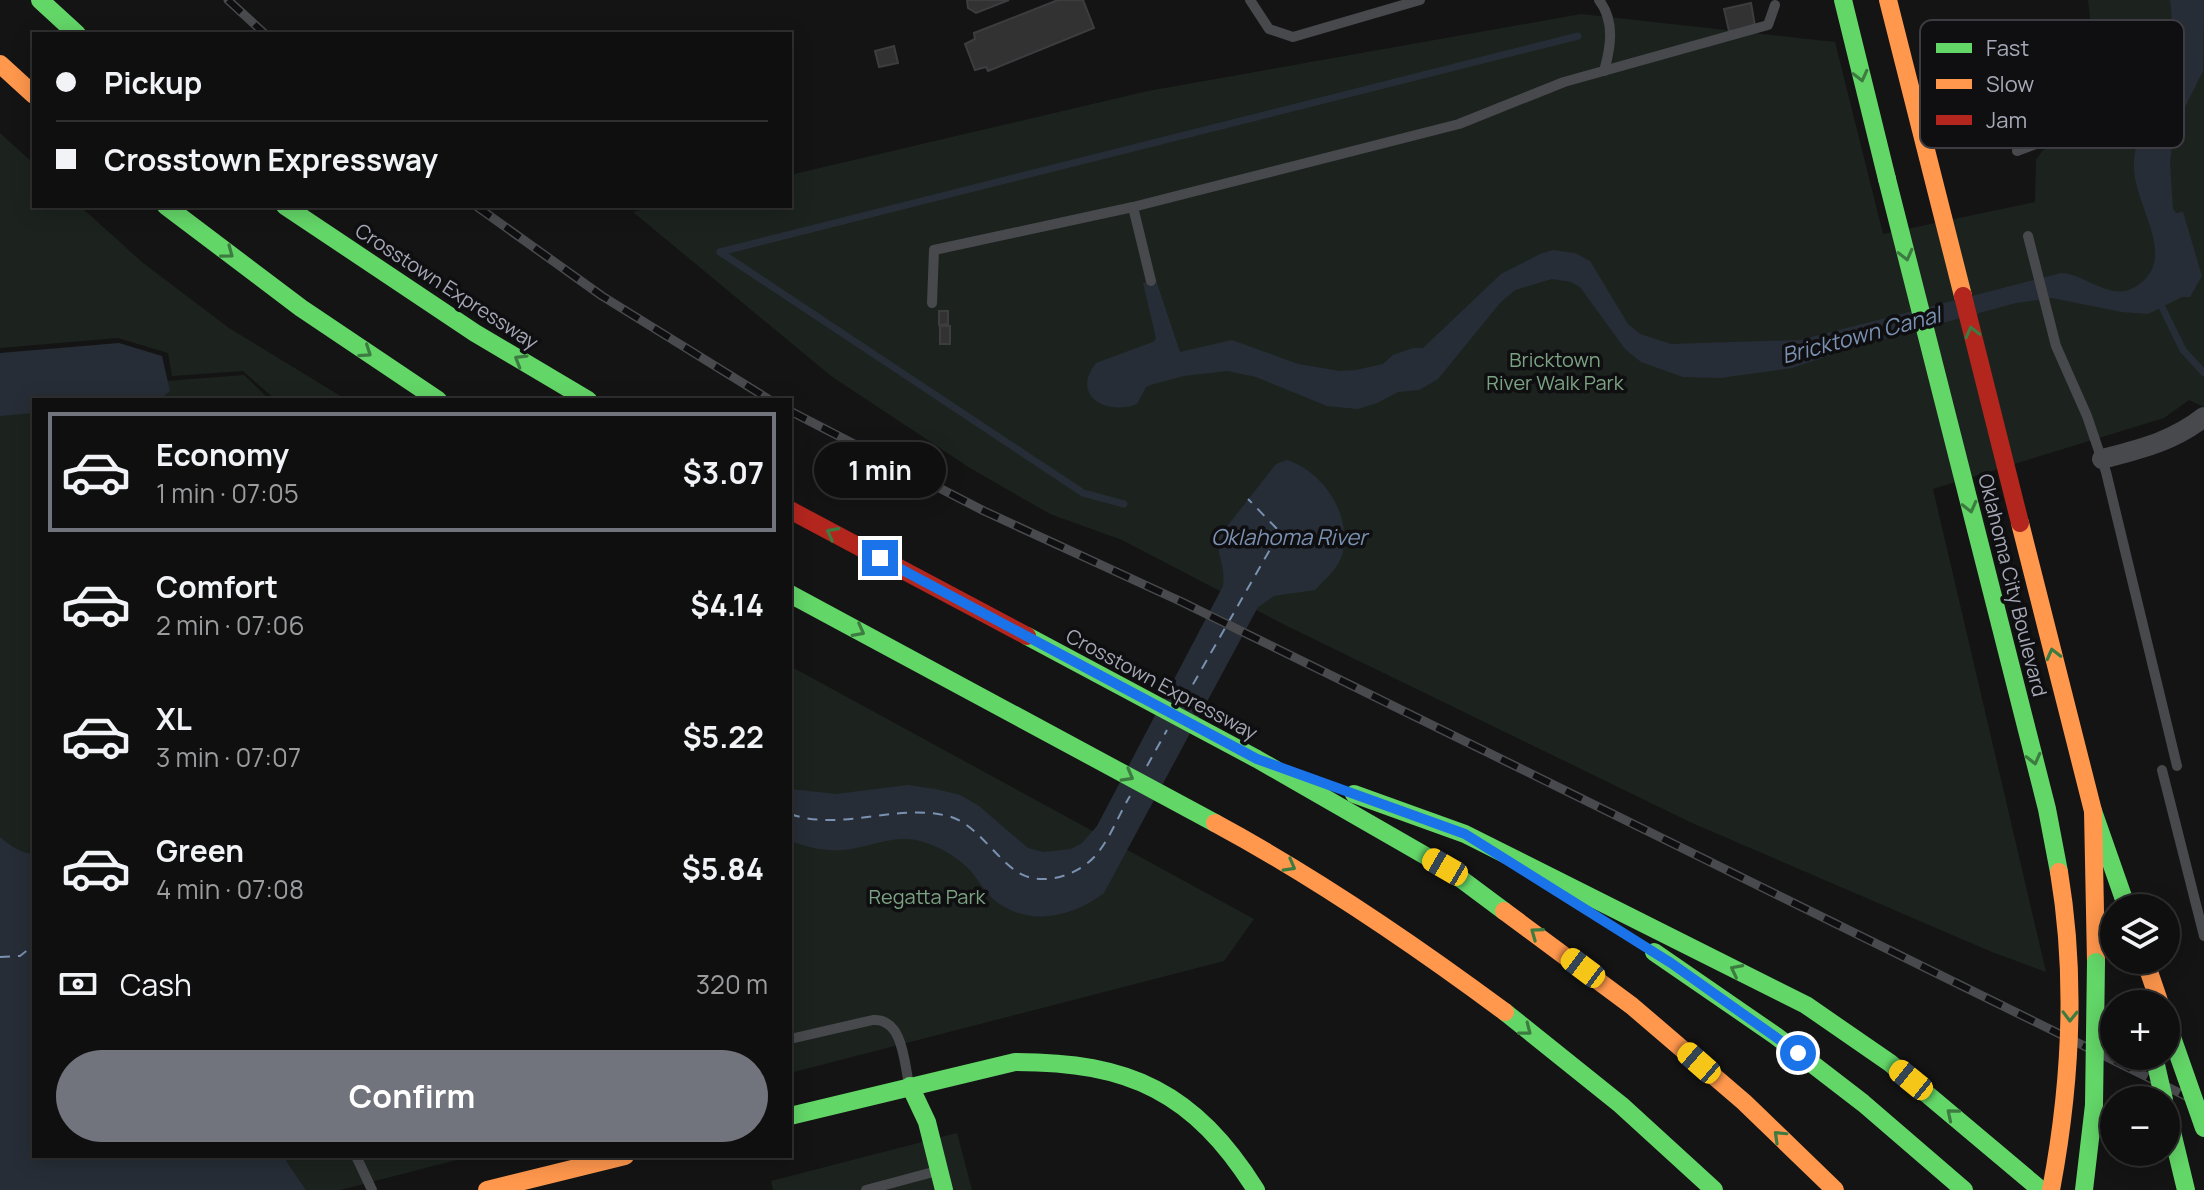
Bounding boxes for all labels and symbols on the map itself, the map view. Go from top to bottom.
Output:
legend [1920,20,2184,148]
text: Fast [1986,33,2029,63]
one-way arrow [1852,68,1869,82]
text: Slow [1986,69,2034,99]
text: Jam [1986,105,2027,135]
street label: Crosstown Expressway [350,217,544,356]
one-way arrow [219,243,234,257]
one-way arrow [1897,248,1914,261]
water label: Bricktown Canal [1778,299,1947,371]
one-way arrow [1964,325,1981,339]
one-way arrow [357,342,371,357]
park label: Bricktown River Walk Park [1486,346,1625,396]
one-way arrow [514,354,529,370]
callout: 1 min [814,442,946,498]
street label: Oklahoma City Boulevard [1972,471,2054,699]
one-way arrow [1961,500,1978,513]
water label: Oklahoma River [1211,522,1370,552]
one-way arrow [826,527,841,542]
route end [862,540,898,576]
one-way arrow [850,622,865,637]
street label: Crosstown Expressway [1062,622,1263,746]
one-way arrow [2045,648,2062,661]
one-way arrow [2025,751,2042,765]
one-way arrow [1120,766,1134,782]
car [1418,845,1472,889]
one-way arrow [1281,856,1296,872]
park label: Regatta Park [868,883,987,910]
one-way arrow [1531,929,1545,943]
car [1557,944,1609,992]
one-way arrow [1730,964,1745,980]
one-way arrow [2061,1010,2079,1023]
one-way arrow [1517,1021,1532,1035]
route start [1780,1035,1816,1071]
car [1673,1038,1725,1088]
car [1885,1056,1937,1104]
one-way arrow [1947,1109,1962,1124]
one-way arrow [1774,1130,1788,1145]

